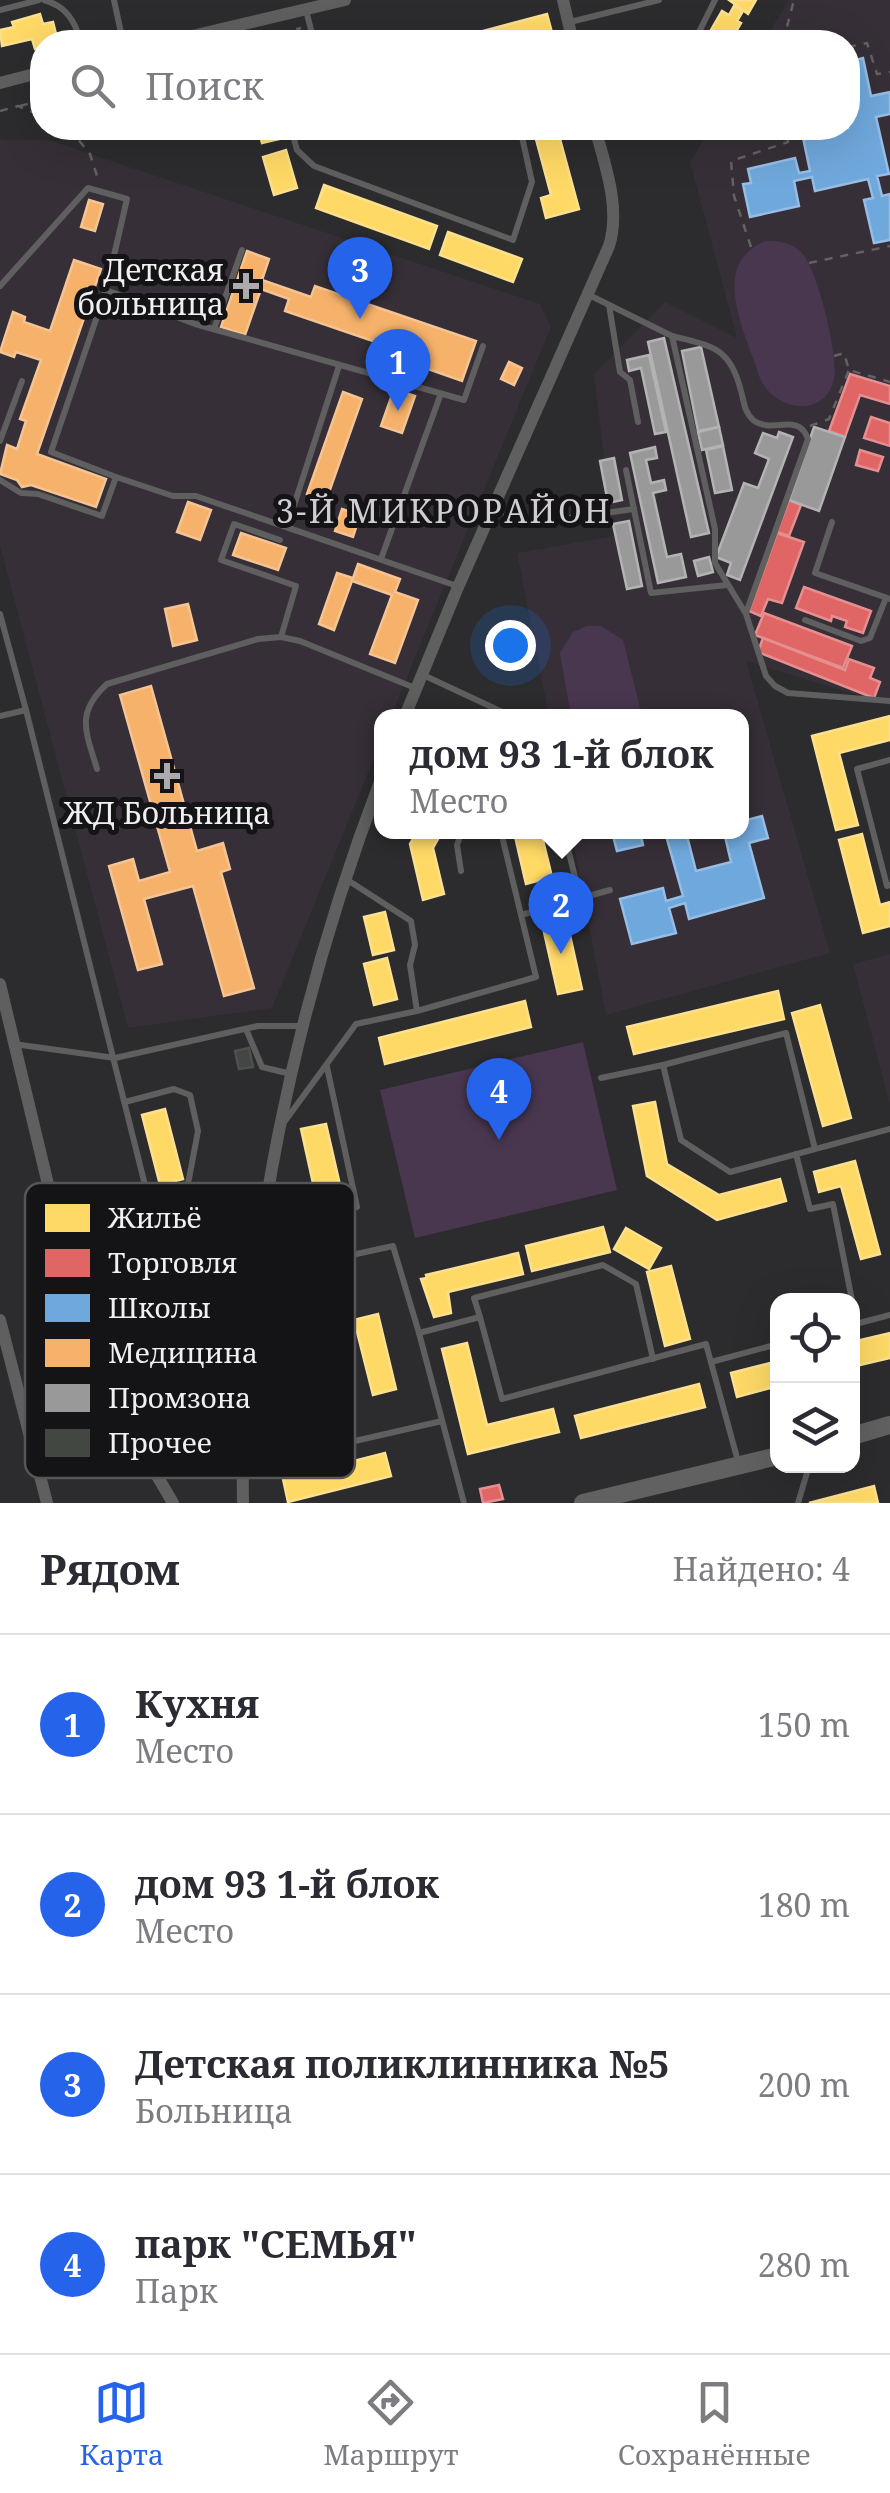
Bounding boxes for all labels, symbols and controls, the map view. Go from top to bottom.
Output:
search box [30,30,860,140]
icon: search [65,58,120,113]
text: Поиск [145,59,264,111]
pin: 3 [328,236,392,319]
place label: Детская больница [77,249,224,324]
marker: Детская больница [233,273,259,299]
pin: 1 [366,328,430,411]
district label: 3-Й МИКРОРАЙОН [276,489,612,532]
your location [485,620,536,671]
popup [374,709,749,839]
text: дом 93 1-й блок [409,727,714,779]
marker: ЖД Больница [154,763,180,789]
text: Место [409,779,508,822]
place label: ЖД Больница [62,792,271,833]
pin: 2 [528,872,594,954]
pin: 4 [466,1058,532,1140]
legend [25,1183,355,1478]
text: Жильё [107,1198,202,1236]
text: Торговля [108,1243,238,1281]
text: Школы [108,1288,211,1326]
map controls [770,1293,860,1473]
button: locate [770,1293,860,1383]
text: Медицина [108,1333,258,1371]
text: Промзона [108,1378,251,1416]
button: layers [770,1383,860,1473]
text: Прочее [108,1423,212,1461]
text: Рядом [40,1540,180,1597]
text: Найдено: 4 [672,1547,850,1590]
text: Кухня [135,1677,259,1729]
text: 1 [63,1703,82,1746]
text: 150 m [758,1703,850,1746]
text: Место [135,1729,234,1772]
text: дом 93 1-й блок [135,1857,439,1909]
text: 2 [63,1883,82,1926]
text: 180 m [758,1883,850,1926]
text: Место [135,1909,234,1952]
text: Детская поликлинника №5 [135,2037,670,2089]
text: 3 [63,2063,82,2106]
text: 200 m [758,2063,850,2106]
text: Больница [135,2089,293,2132]
text: парк "СЕМЬЯ" [135,2217,417,2269]
text: 4 [63,2243,82,2286]
text: 280 m [758,2243,850,2286]
text: Парк [135,2269,218,2312]
tab: Карта [80,2375,164,2473]
tab: Маршрут [323,2375,459,2473]
tab: Сохранённые [618,2375,810,2473]

